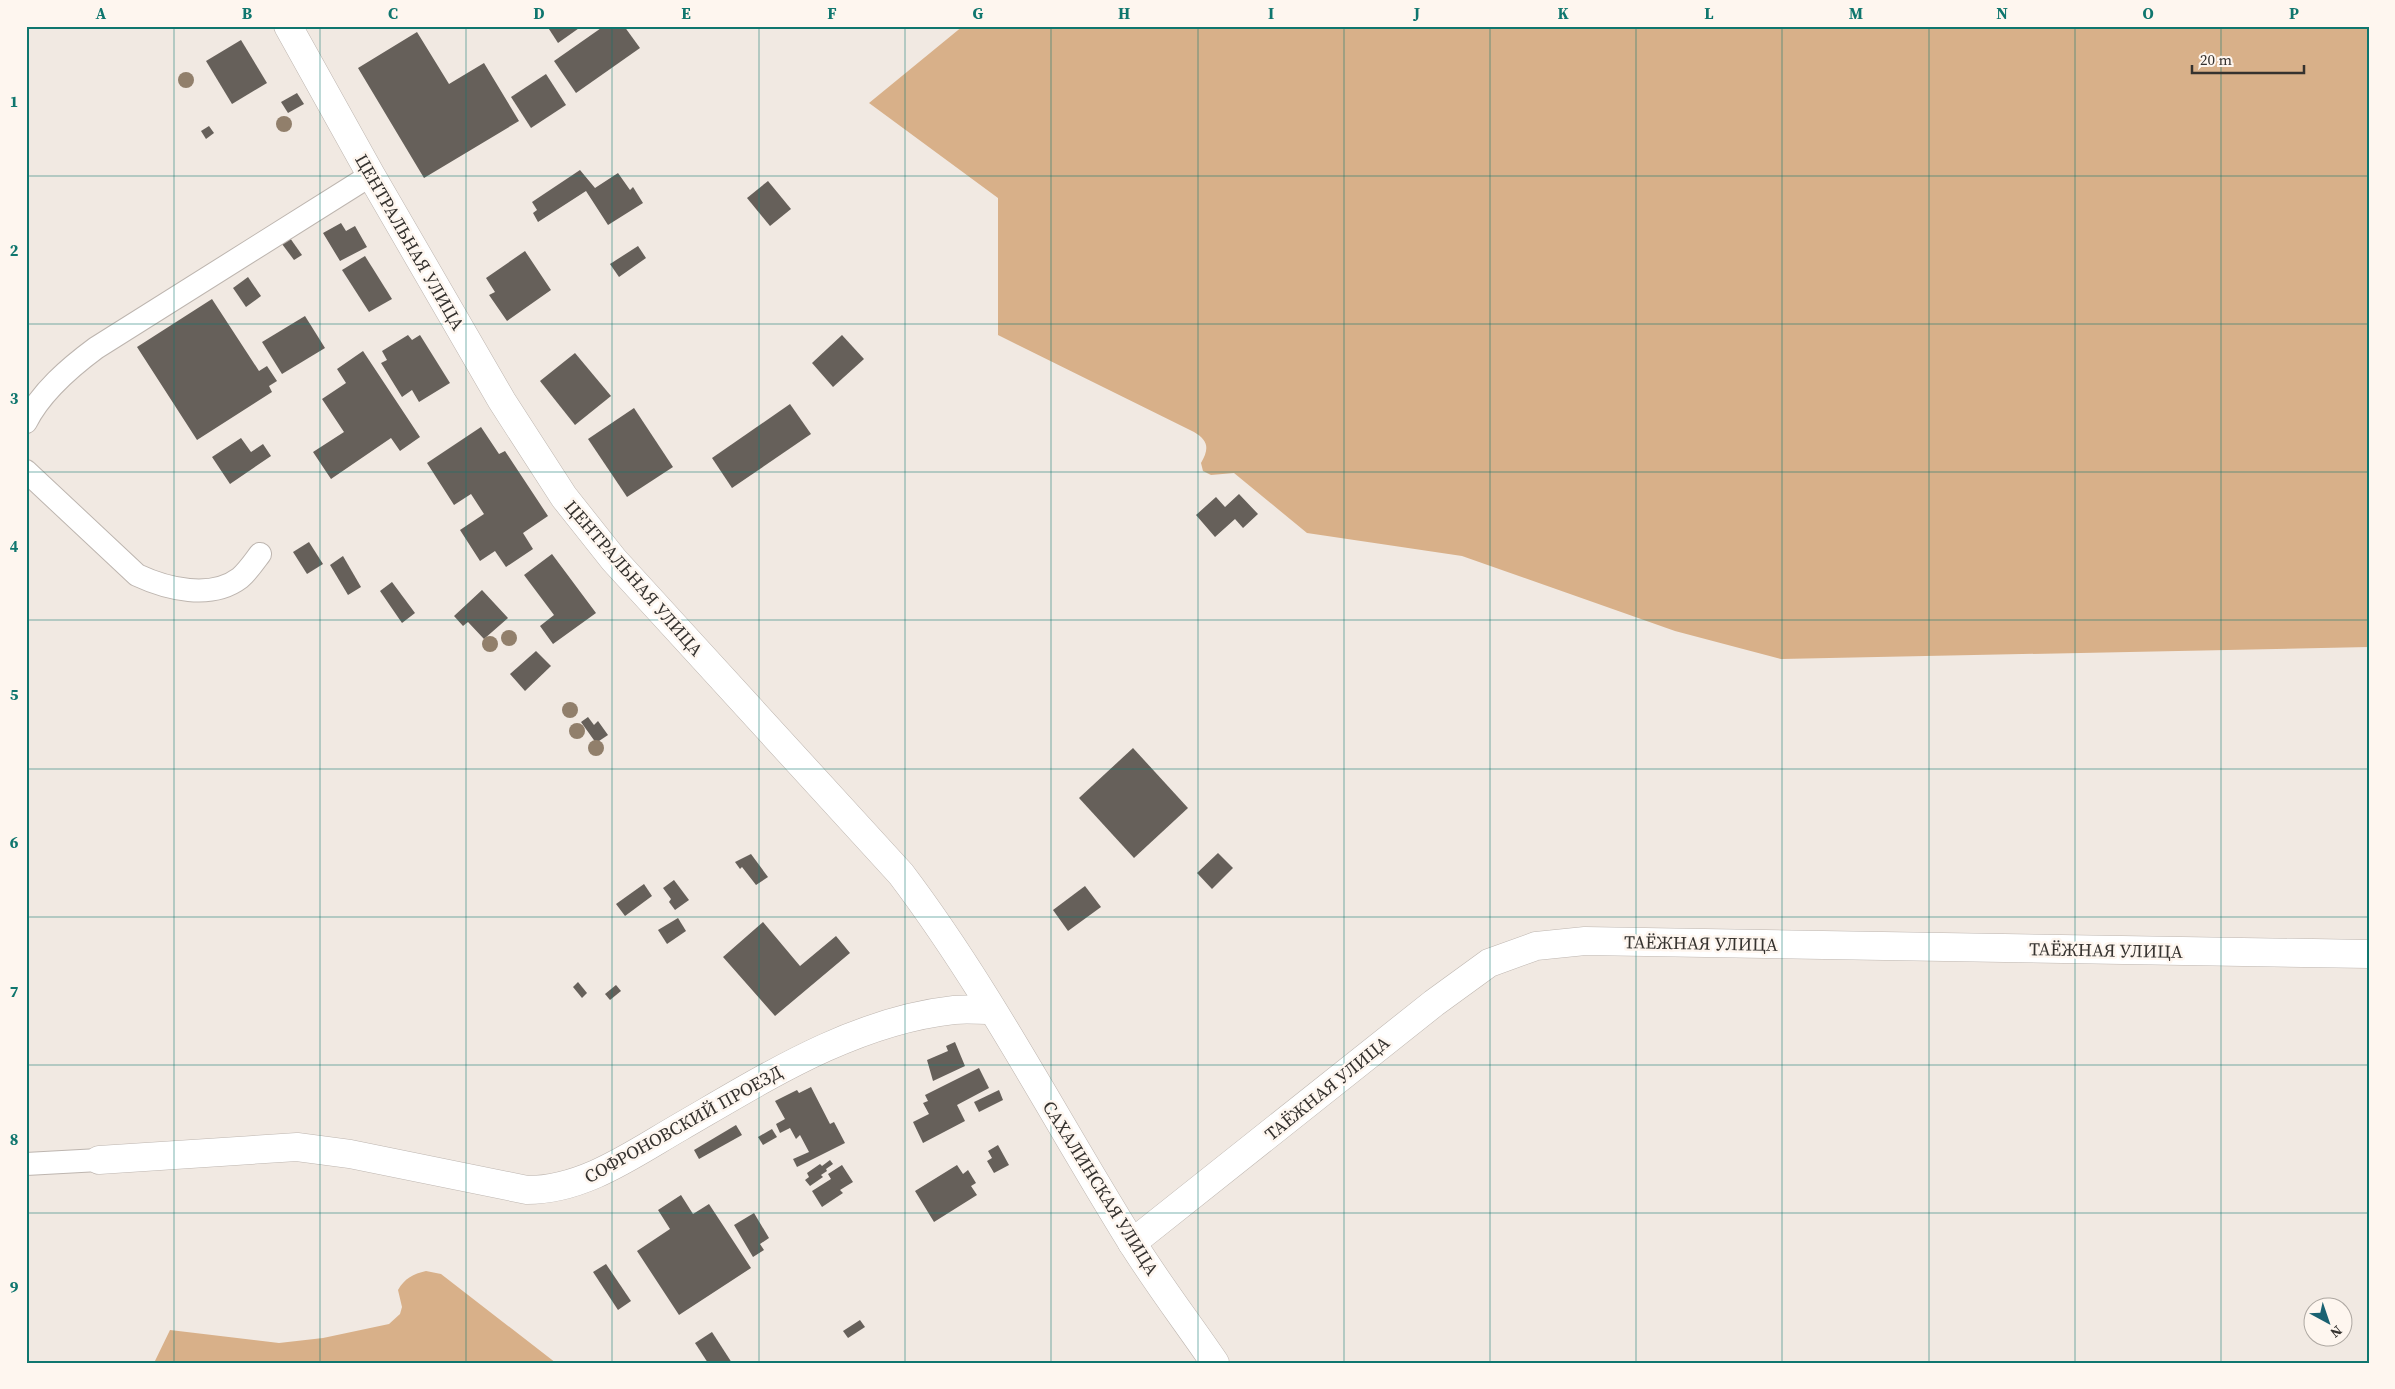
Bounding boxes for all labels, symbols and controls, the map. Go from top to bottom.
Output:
text: A [96,2,107,24]
text: B [242,2,253,24]
text: C [388,2,398,24]
text: D [533,2,545,24]
text: E [681,2,691,24]
text: F [827,2,837,24]
text: G [973,2,984,24]
text: H [1118,2,1130,24]
text: I [1268,2,1274,24]
text: J [1413,2,1420,24]
text: K [1557,2,1569,24]
text: L [1704,2,1714,24]
text: M [1849,2,1863,24]
text: N [1996,2,2008,24]
text: O [2142,2,2154,24]
text: P [2289,2,2299,24]
scale bar [2192,42,2305,74]
text: 20 m [2200,49,2232,70]
text: 1 [10,90,18,112]
street label: ЦЕНТРАЛЬНАЯ УЛИЦА [349,149,471,335]
text: 2 [10,239,19,261]
text: 3 [10,387,19,409]
street label: ЦЕНТРАЛЬНАЯ УЛИЦА [559,494,709,662]
text: 4 [10,535,19,557]
text: 5 [10,683,19,705]
text: 6 [10,831,19,853]
street label: ТАЁЖНАЯ УЛИЦА [1624,929,1778,957]
street label: ТАЁЖНАЯ УЛИЦА [2029,936,2183,964]
text: 7 [10,980,19,1002]
street label: ТАЁЖНАЯ УЛИЦА [1259,1030,1395,1146]
street label: СОФРОНОВСКИЙ ПРОЕЗД [579,1059,787,1189]
street label: САХАЛИНСКАЯ УЛИЦА [1037,1096,1165,1280]
text: 8 [10,1128,18,1150]
text: 9 [10,1276,19,1298]
north arrow [2302,1296,2352,1346]
text: N [2326,1321,2347,1343]

